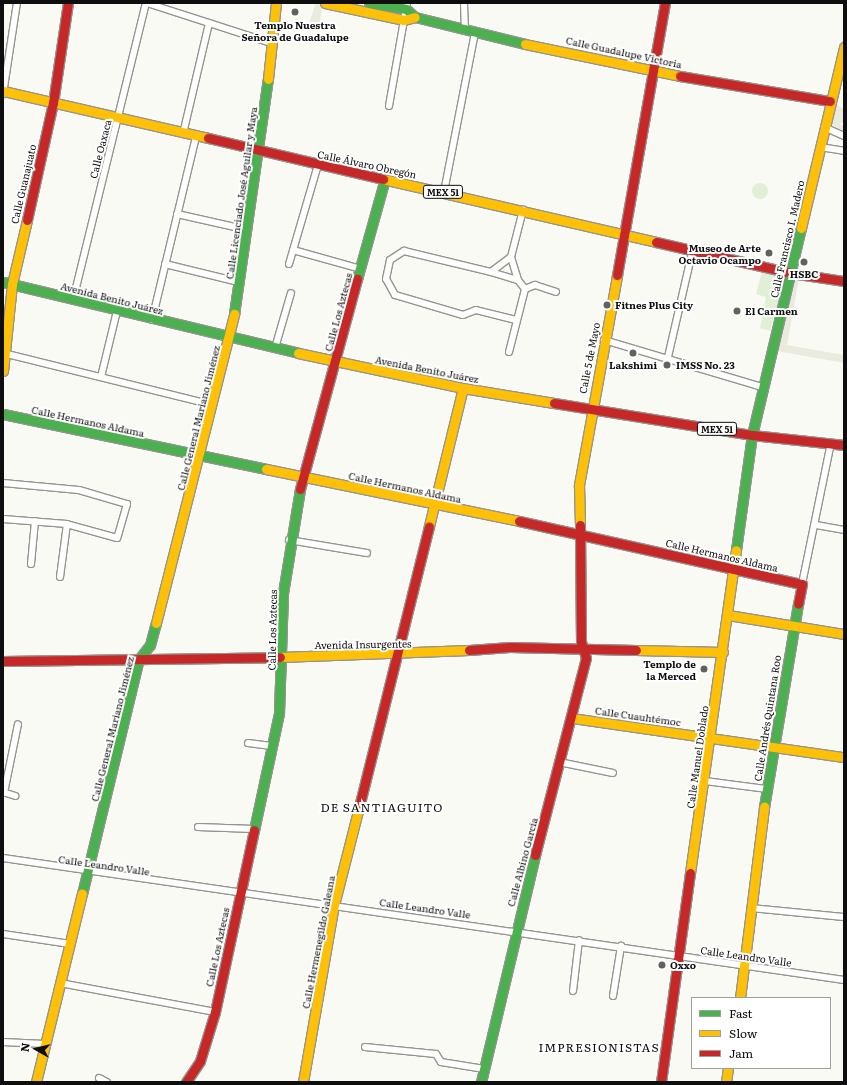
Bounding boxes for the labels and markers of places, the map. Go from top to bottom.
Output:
marker: Templo Nuestra Señora de Guadalupe [290,7,300,17]
place label: Templo Nuestra Señora de Guadalupe [241,18,349,42]
place label: Museo de Arte Octavio Ocampo [678,241,761,264]
marker: Museo de Arte Octavio Ocampo [764,248,774,258]
marker: HSBC [799,257,809,267]
place label: HSBC [790,268,818,280]
place label: Fitnes Plus City [615,299,693,311]
marker: Fitnes Plus City [602,300,612,310]
place label: El Carmen [745,305,798,317]
marker: El Carmen [732,306,742,316]
marker: Lakshimi [628,348,638,358]
place label: Lakshimi [609,359,657,371]
marker: IMSS No. 23 [661,359,673,371]
place label: IMSS No. 23 [676,359,735,371]
place label: Templo de la Merced [643,657,696,680]
marker: Templo de la Merced [699,664,709,674]
place label: Oxxo [670,959,696,971]
marker: Oxxo [657,960,667,970]

